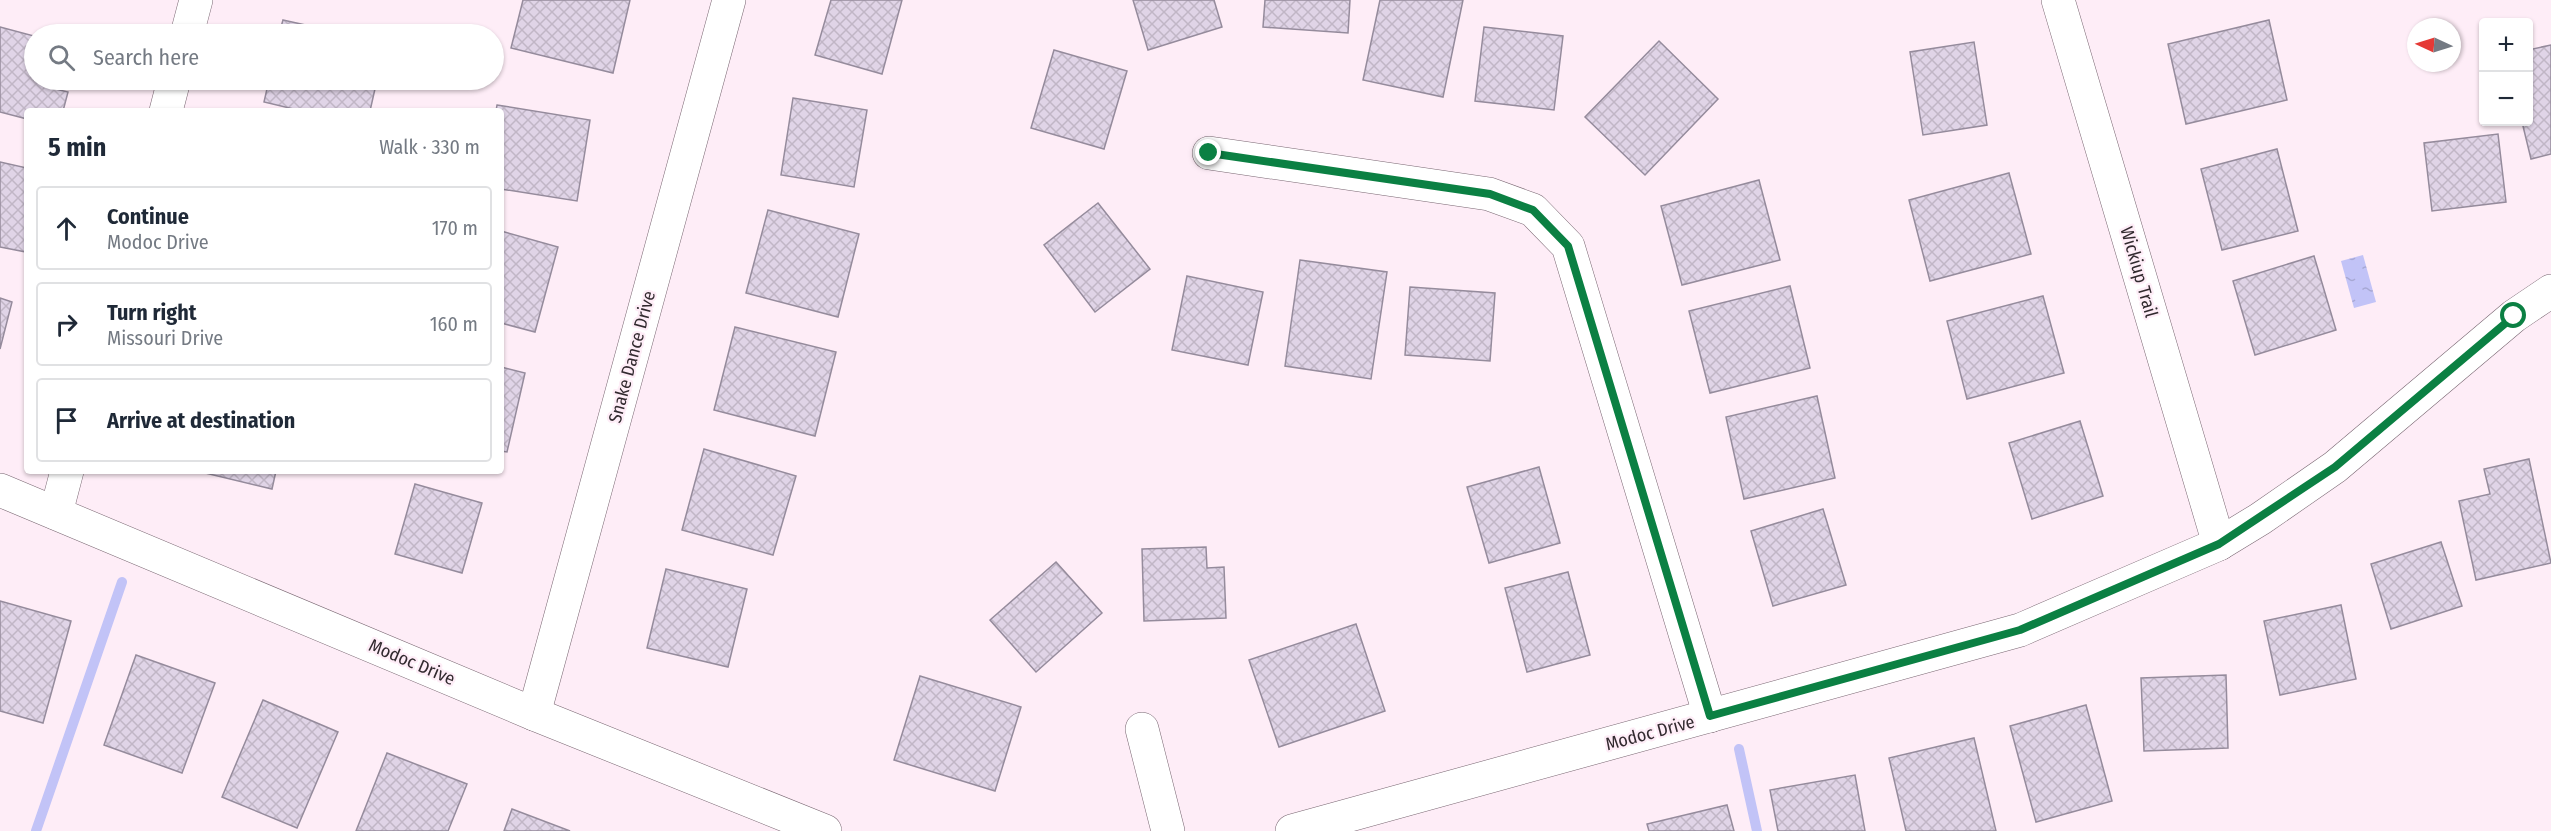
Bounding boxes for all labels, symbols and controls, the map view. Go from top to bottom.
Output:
north arrow [2407,18,2461,72]
map controls [2479,18,2533,126]
button: + [2479,18,2533,72]
search box [24,24,504,90]
icon: search [45,41,78,74]
text: Search here [93,44,199,71]
button: − [2479,72,2533,126]
text: 5 min [48,132,106,163]
text: Walk · 330 m [379,135,480,159]
route end [1195,139,1221,165]
text: Continue [107,203,189,230]
icon: ahead [50,212,83,245]
text: 170 m [432,216,478,240]
street label: Wickiup Trail [2116,224,2163,320]
text: Modoc Drive [107,230,209,254]
street label: Snake Dance Drive [604,288,660,425]
text: Turn right [107,299,196,326]
route start [2500,302,2526,328]
icon: right [50,308,83,341]
text: 160 m [430,312,478,336]
text: Missouri Drive [107,326,223,350]
icon: arrive [50,404,83,437]
text: Arrive at destination [107,407,295,434]
street label: Modoc Drive [366,634,458,690]
street label: Modoc Drive [1603,711,1697,755]

